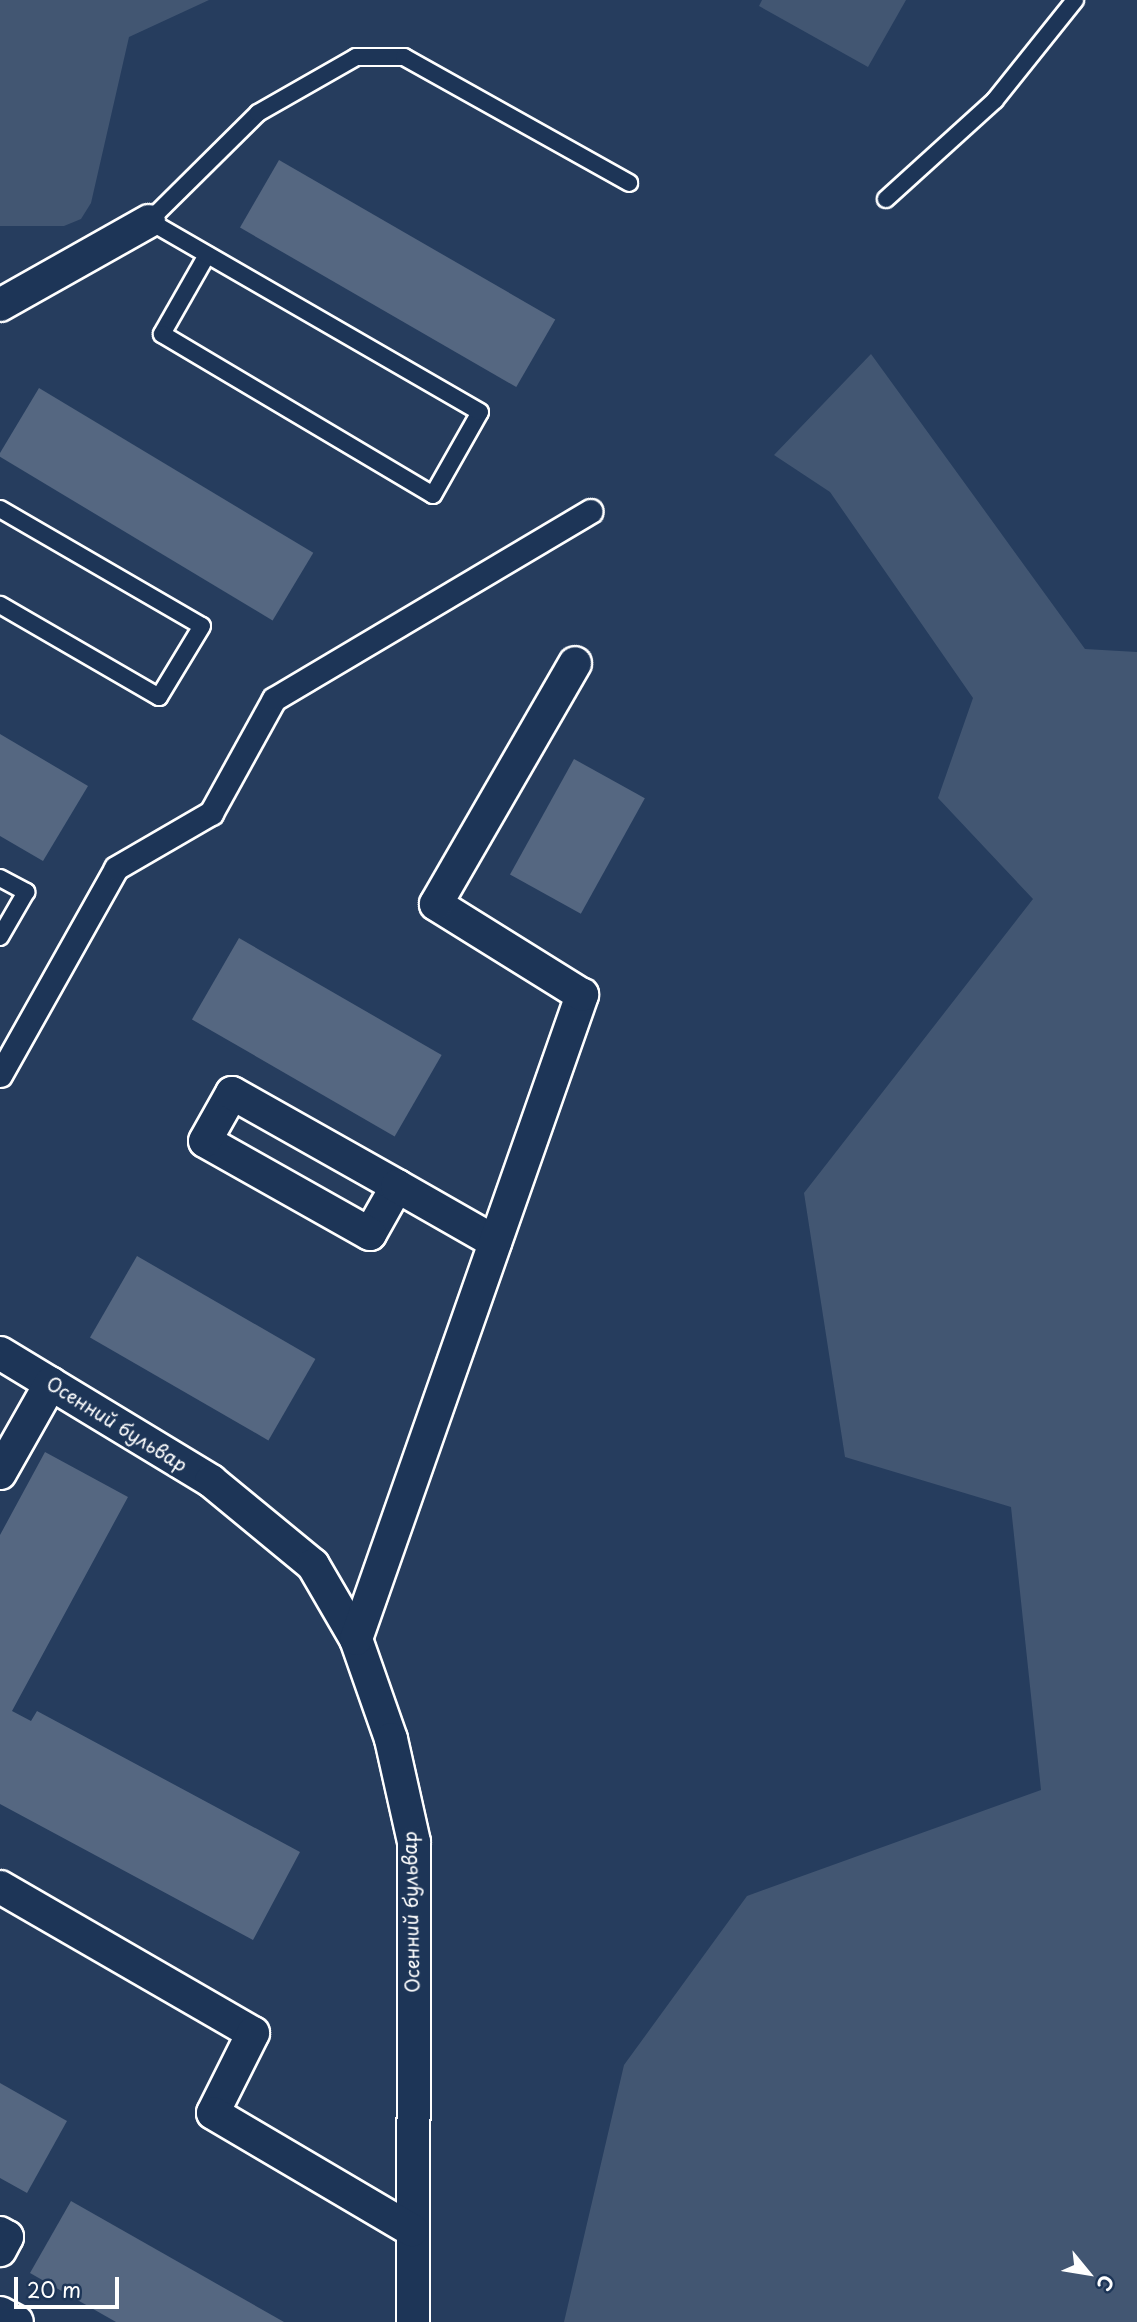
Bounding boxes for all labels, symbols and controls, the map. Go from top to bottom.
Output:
street label: Осенний бульвар [42,1372,192,1476]
street label: Осенний бульвар [398,1831,424,1993]
north arrow [1053,2238,1123,2308]
scale bar [18,2262,122,2306]
text: С [1090,2270,1122,2297]
text: 20 m [27,2273,81,2305]

